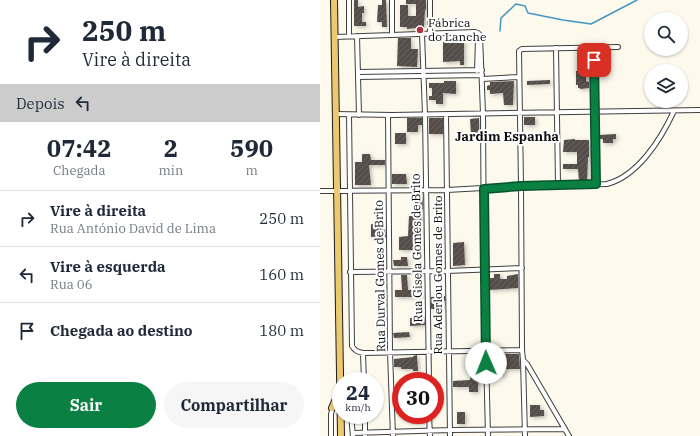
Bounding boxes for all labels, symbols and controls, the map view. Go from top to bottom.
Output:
text: 250 m [82,12,166,49]
map controls [644,12,688,108]
button: search [644,12,688,56]
place label: Fábrica do Lanche [428,15,486,44]
icon: right [16,16,68,68]
marker: Fábrica do Lanche [415,25,425,35]
pin [577,43,611,77]
text: Vire à direita [82,48,191,71]
icon: arrive [583,49,605,71]
button: layers [644,64,688,108]
icon: left [72,92,94,114]
text: Depois [16,94,64,113]
district label: Jardim Espanha [455,128,560,145]
text: 07:42 [47,132,112,164]
text: 2 [164,132,178,164]
text: 590 [230,132,273,164]
text: Chegada [53,162,106,179]
text: min [158,162,183,179]
text: m [245,162,258,179]
street label: Rua Gisela Gomes de Brito [408,173,425,323]
street label: Rua Aderlou Gomes de Brito [430,195,445,355]
street label: Rua Durval Gomes de Brito [371,200,388,352]
text: Vire à direita [50,201,146,220]
icon: right [16,208,38,230]
text: 250 m [259,209,304,228]
text: Rua António David de Lima [50,220,216,237]
text: Vire à esquerda [50,257,166,276]
icon: left [16,264,38,286]
text: 160 m [259,265,304,284]
text: Rua 06 [50,276,92,293]
icon: arrive [16,320,38,342]
text: Chegada ao destino [50,321,193,340]
text: 180 m [259,321,304,340]
position arrow [465,342,507,384]
speed limit sign: 30 [392,372,444,424]
text: 24 [346,379,370,406]
button: Sair [16,382,156,428]
button: Compartilhar [164,382,304,428]
text: km/h [345,401,371,414]

